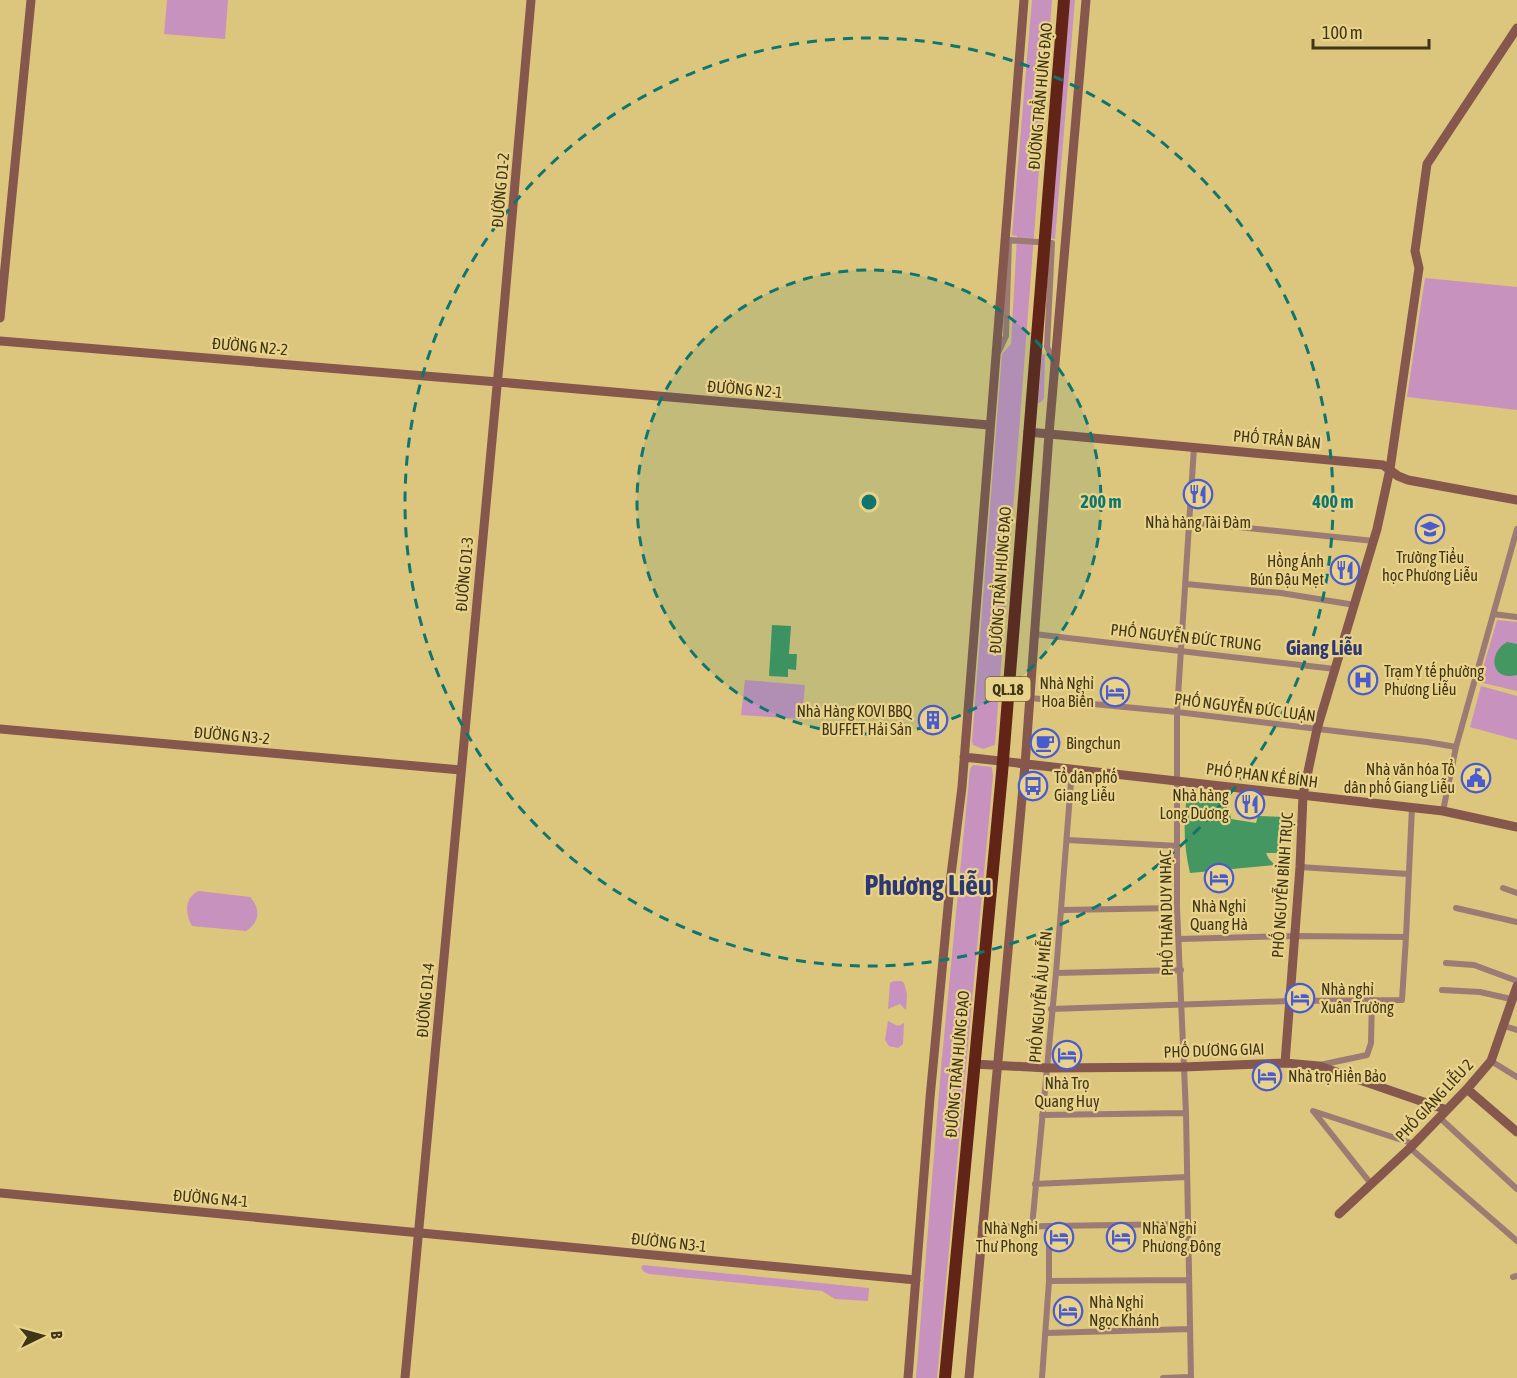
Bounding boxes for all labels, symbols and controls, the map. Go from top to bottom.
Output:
scale bar [1313,12,1428,50]
street label: ĐƯỜNG TRẦN HƯNG ĐẠO [1023,22,1055,170]
text: 100 m [1322,22,1363,43]
street label: ĐƯỜNG D1-2 [488,152,512,228]
street label: ĐƯỜNG N2-2 [211,334,289,358]
street label: ĐƯỜNG N2-1 [707,377,783,401]
street label: PHỐ TRẦN BÀN [1232,424,1322,452]
restaurant icon: Nhà hàng Tài Đàm [1182,478,1214,510]
text: 200 m [1081,491,1121,512]
text: 400 m [1312,491,1353,512]
centre of rings [859,492,879,512]
street label: ĐƯỜNG TRẦN HƯNG ĐẠO [984,506,1014,654]
place label: Nhà hàng Tài Đàm [1145,513,1251,532]
school or university icon: Trường Tiểu học Phương Liễu [1414,513,1446,545]
street label: ĐƯỜNG D1-3 [452,536,476,612]
place label: Trường Tiểu học Phương Liễu [1382,547,1478,585]
place label: Hồng Ánh Bún Đậu Mẹt [1250,551,1324,588]
restaurant icon: Hồng Ánh Bún Đậu Mẹt [1329,554,1361,586]
street label: PHỐ NGUYỄN ĐỨC TRUNG [1110,618,1263,654]
district label: Giang Liễu [1286,636,1363,659]
place label: Trạm Y tế phường Phương Liễu [1384,661,1484,699]
hospital icon: Trạm Y tế phường Phương Liễu [1347,664,1379,696]
place label: Nhà Nghỉ Hoa Biển [1039,674,1094,710]
hotel icon: Nhà Nghỉ Hoa Biển [1099,676,1131,708]
road number: QL.18 [986,677,1030,701]
street label: PHỐ NGUYỄN ĐỨC LUẬN [1173,687,1317,725]
place label: Nhà Hàng KOVI BBQ BUFFET Hải Sản [796,702,913,738]
building icon: Nhà Hàng KOVI BBQ BUFFET Hải Sản [917,704,949,736]
street label: ĐƯỜNG N3-2 [193,723,271,747]
cafe icon: Bingchun [1029,727,1061,759]
place label: Bingchun [1066,734,1121,753]
street label: PHỐ PHAN KẾ BÍNH [1205,757,1319,791]
place label: Nhà văn hóa Tổ dân phố Giang Liễu [1344,759,1455,797]
public building icon: Nhà văn hóa Tổ dân phố Giang Liễu [1460,762,1492,794]
place label: Tổ dân phố Giang Liễu [1054,767,1118,805]
bus stop icon: Tổ dân phố Giang Liễu [1017,770,1049,802]
place label: Nhà hàng Long Dương [1160,786,1229,823]
restaurant icon: Nhà hàng Long Dương [1234,788,1266,820]
street label: PHỐ NGUYỄN BỈNH TRỤC [1266,811,1296,958]
street label: PHỐ THÂN DUY NHẠC [1154,850,1176,976]
hotel icon: Nhà Nghỉ Quang Hà [1203,862,1235,894]
district label: Phương Liễu [865,869,991,901]
place label: Nhà Nghỉ Quang Hà [1190,897,1248,934]
street label: PHỐ NGUYỄN ẤU MIỄN [1023,930,1055,1064]
street label: ĐƯỜNG D1-4 [413,962,437,1038]
place label: Nhà nghỉ Xuân Trường [1321,980,1394,1017]
hotel icon: Nhà nghỉ Xuân Trường [1284,982,1316,1014]
street label: ĐƯỜNG TRẦN HƯNG ĐẠO [940,990,972,1138]
street label: PHỐ DƯƠNG GIAI [1163,1037,1265,1061]
hotel icon: Nhà Trọ Quang Huy [1051,1039,1083,1071]
street label: PHỐ GIANG LIỄU 2 [1390,1054,1477,1145]
hotel icon: Nhà trọ Hiền Bảo [1251,1060,1283,1092]
place label: Nhà trọ Hiền Bảo [1288,1066,1387,1085]
place label: Nhà Trọ Quang Huy [1035,1074,1100,1111]
street label: ĐƯỜNG N4-1 [173,1186,249,1210]
place label: Nhà Nghỉ Thư Phong [976,1219,1038,1256]
place label: Nhà Nghỉ Phương Đông [1142,1219,1221,1256]
hotel icon: Nhà Nghỉ Thư Phong [1043,1221,1075,1253]
hotel icon: Nhà Nghỉ Phương Đông [1105,1221,1137,1253]
street label: ĐƯỜNG N3-1 [630,1229,708,1255]
place label: Nhà Nghỉ Ngọc Khánh [1089,1293,1159,1330]
hotel icon: Nhà Nghỉ Ngọc Khánh [1052,1295,1084,1327]
north arrow [12,1306,72,1366]
text: B [48,1330,66,1340]

